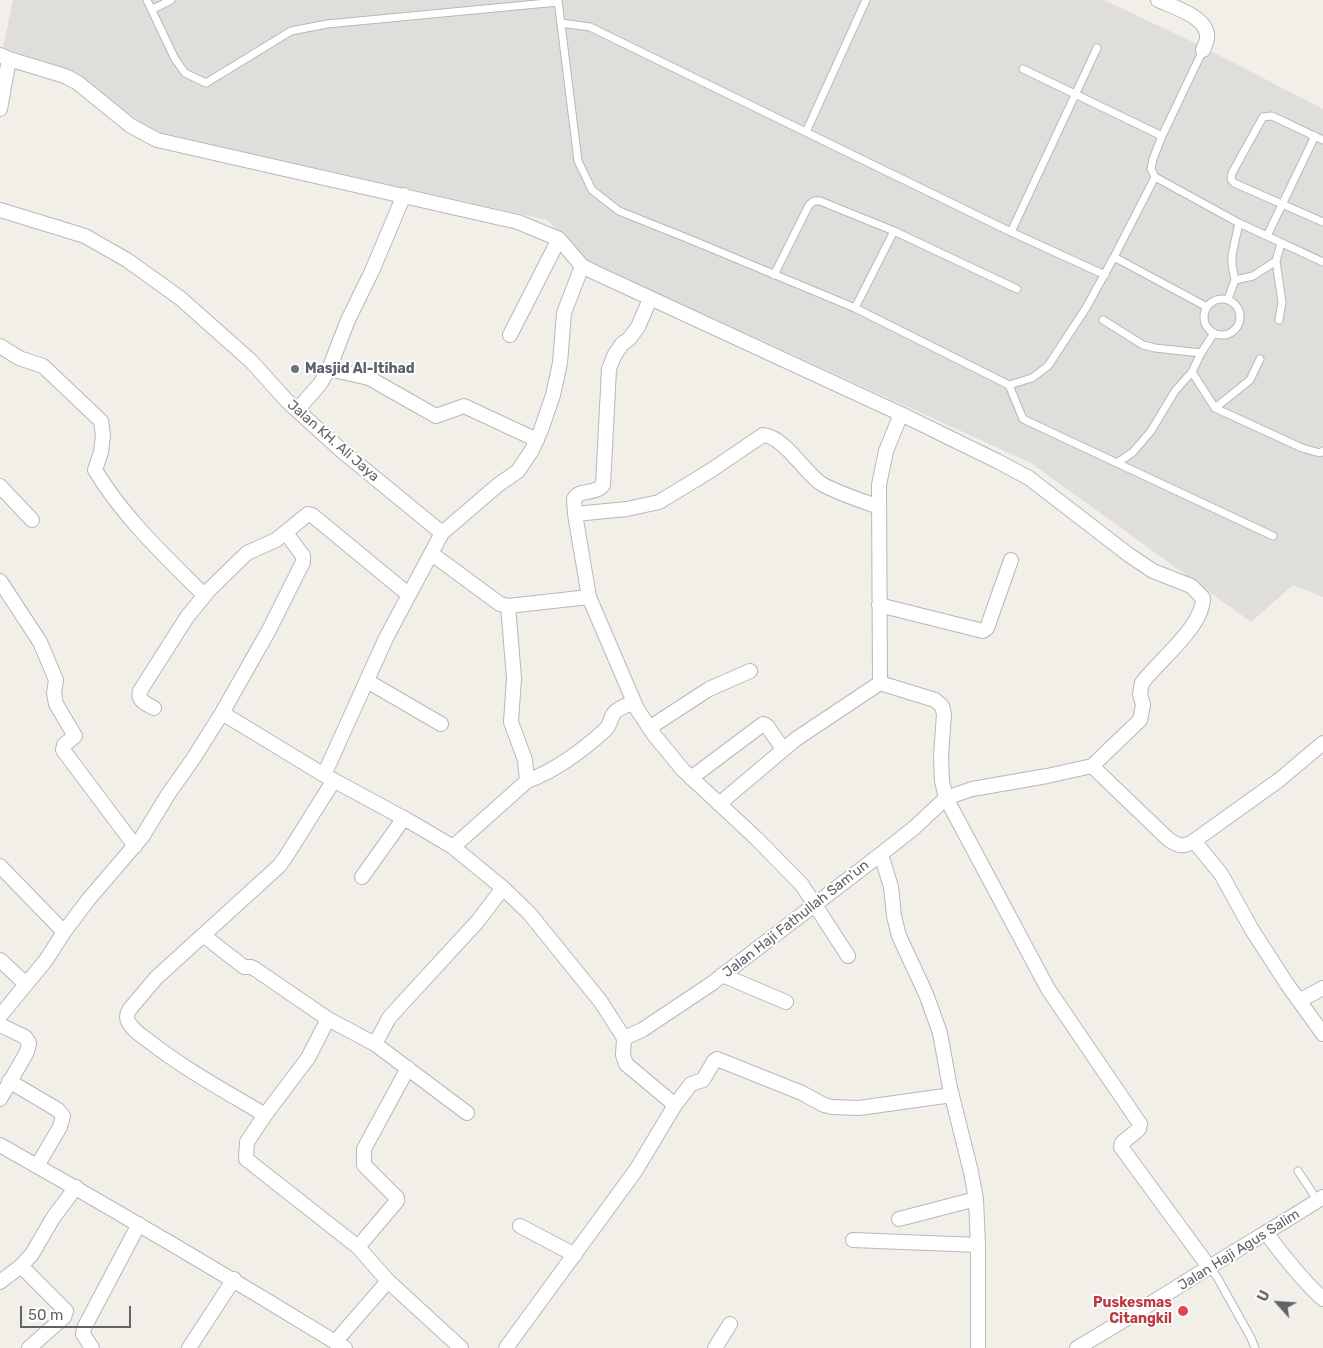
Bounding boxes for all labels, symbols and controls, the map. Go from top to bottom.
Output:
place label: Masjid Al-Itihad [305,361,415,377]
marker: Masjid Al-Itihad [289,363,301,375]
street label: Jalan KH. Ali Jaya [284,397,382,485]
street label: Jalan Haji Fathullah Sam'un [720,857,872,981]
street label: Jalan Haji Agus Salim [1175,1206,1303,1294]
north arrow [1253,1278,1303,1328]
text: U [1254,1288,1274,1304]
place label: Puskesmas Citangkil [1093,1295,1172,1328]
scale bar [22,1296,134,1328]
marker: Puskesmas Citangkil [1176,1304,1190,1318]
text: 50 m [28,1306,63,1324]

